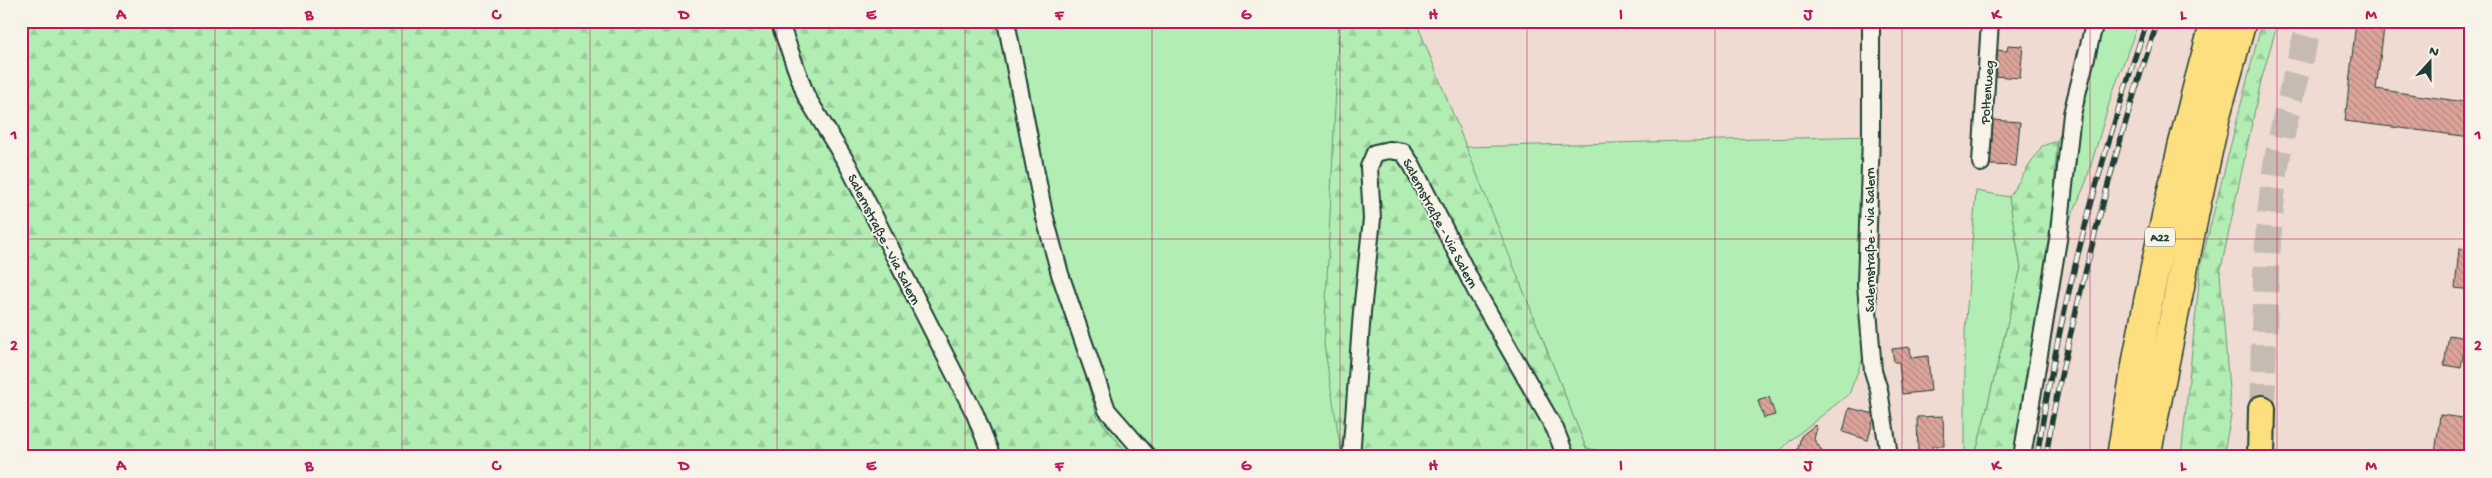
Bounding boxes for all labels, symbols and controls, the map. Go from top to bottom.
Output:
text: A [115,7,127,26]
text: B [304,7,314,26]
text: C [491,7,502,26]
text: D [677,7,690,26]
text: E [866,7,877,26]
text: F [1054,7,1065,26]
text: G [1241,7,1252,26]
text: H [1428,7,1438,26]
text: I [1619,7,1623,26]
text: J [1803,7,1814,26]
text: K [1991,7,2003,26]
text: L [2180,7,2187,26]
text: M [2365,7,2377,26]
north arrow [2404,38,2454,88]
text: N [2426,43,2441,62]
street label: Poltenweg [1978,60,1999,126]
text: 1 [10,127,17,146]
text: 1 [2474,127,2481,146]
street label: Salernstraße - Via Salern [1397,156,1480,292]
street label: Salernstraße - Via Salern [1863,167,1880,312]
street label: Salernstraße - Via Salern [842,172,923,309]
road number: A22 [2145,228,2175,246]
text: 2 [10,338,18,357]
text: 2 [2474,338,2482,357]
text: A [115,458,127,477]
text: B [304,458,314,477]
text: C [491,458,502,477]
text: D [677,458,690,477]
text: E [866,458,877,477]
text: F [1054,458,1065,477]
text: G [1241,458,1252,477]
text: H [1428,458,1438,477]
text: I [1619,458,1623,477]
text: J [1803,458,1814,477]
text: K [1991,458,2003,477]
text: L [2180,458,2187,477]
text: M [2365,458,2377,477]

